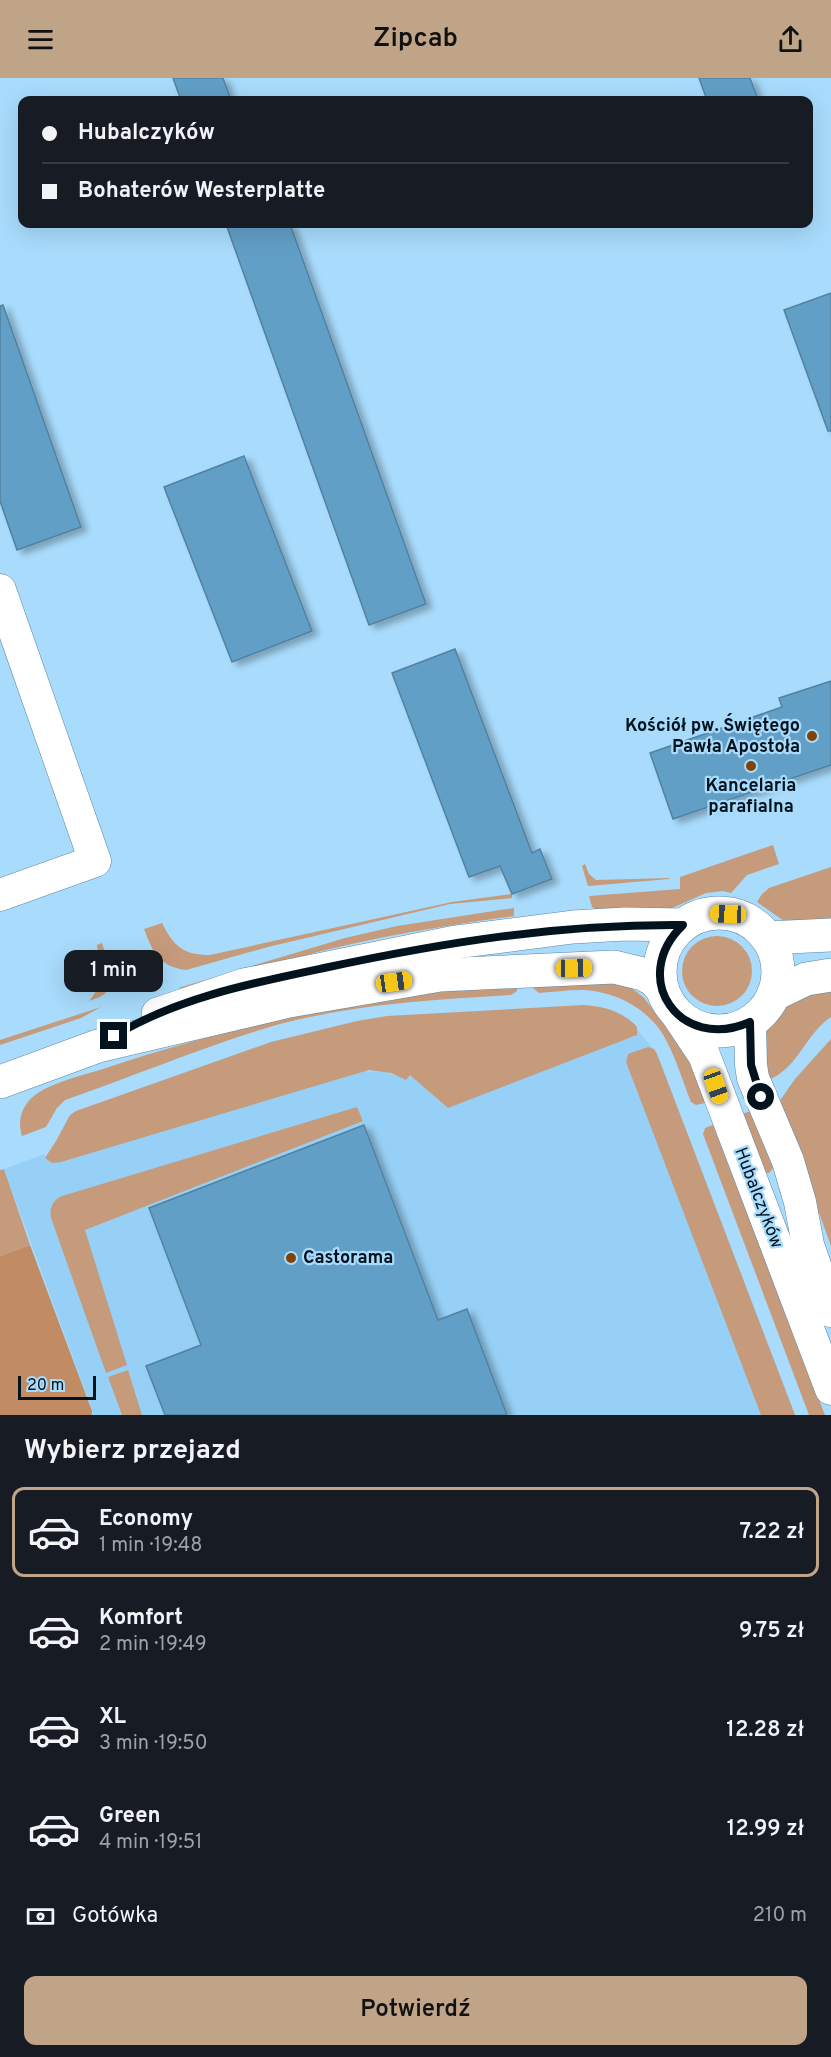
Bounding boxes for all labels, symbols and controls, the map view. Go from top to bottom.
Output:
text: Zipcab [373,22,458,56]
icon: menu [24,23,57,56]
icon: share [774,23,807,56]
text: Hubalczyków [78,120,215,147]
text: Bohaterów Westerplatte [78,178,325,205]
place label: Kościół pw. Świętego Pawła Apostoła [625,713,800,759]
marker: Kościół pw. Świętego Pawła Apostoła [805,729,819,743]
marker: Kancelaria parafialna [744,759,758,773]
place label: Kancelaria parafialna [706,775,796,819]
car [710,904,746,924]
callout: 1 min [64,949,164,991]
text: 1 min [90,958,137,984]
car [556,959,592,977]
car [375,971,413,993]
route end [100,1022,127,1049]
car [701,1066,731,1106]
route start [747,1083,774,1110]
street label: Hubalczyków [728,1144,788,1252]
place label: Castorama [303,1247,393,1270]
marker: Castorama [284,1251,298,1265]
scale bar [18,1373,96,1400]
text: 20 m [27,1376,64,1396]
text: Wybierz przejazd [24,1434,241,1468]
icon: car [27,1505,81,1559]
text: Economy [99,1506,193,1533]
text: 7.22 zł [740,1519,804,1546]
text: 1 min · 19:48 [99,1533,202,1559]
icon: car [27,1604,81,1658]
text: Komfort [99,1605,183,1632]
text: 9.75 zł [739,1618,804,1645]
text: 2 min · 19:49 [99,1632,207,1658]
icon: car [27,1703,81,1757]
text: XL [99,1704,126,1731]
text: 12.28 zł [726,1717,804,1744]
text: 3 min · 19:50 [99,1731,208,1757]
icon: car [27,1802,81,1856]
text: Green [99,1803,161,1830]
text: 12.99 zł [727,1816,804,1843]
text: 4 min · 19:51 [99,1830,203,1856]
icon: cash [24,1900,57,1933]
text: Gotówka [72,1903,158,1930]
text: 210 m [753,1903,807,1929]
button: Potwierdź [24,1976,807,2045]

